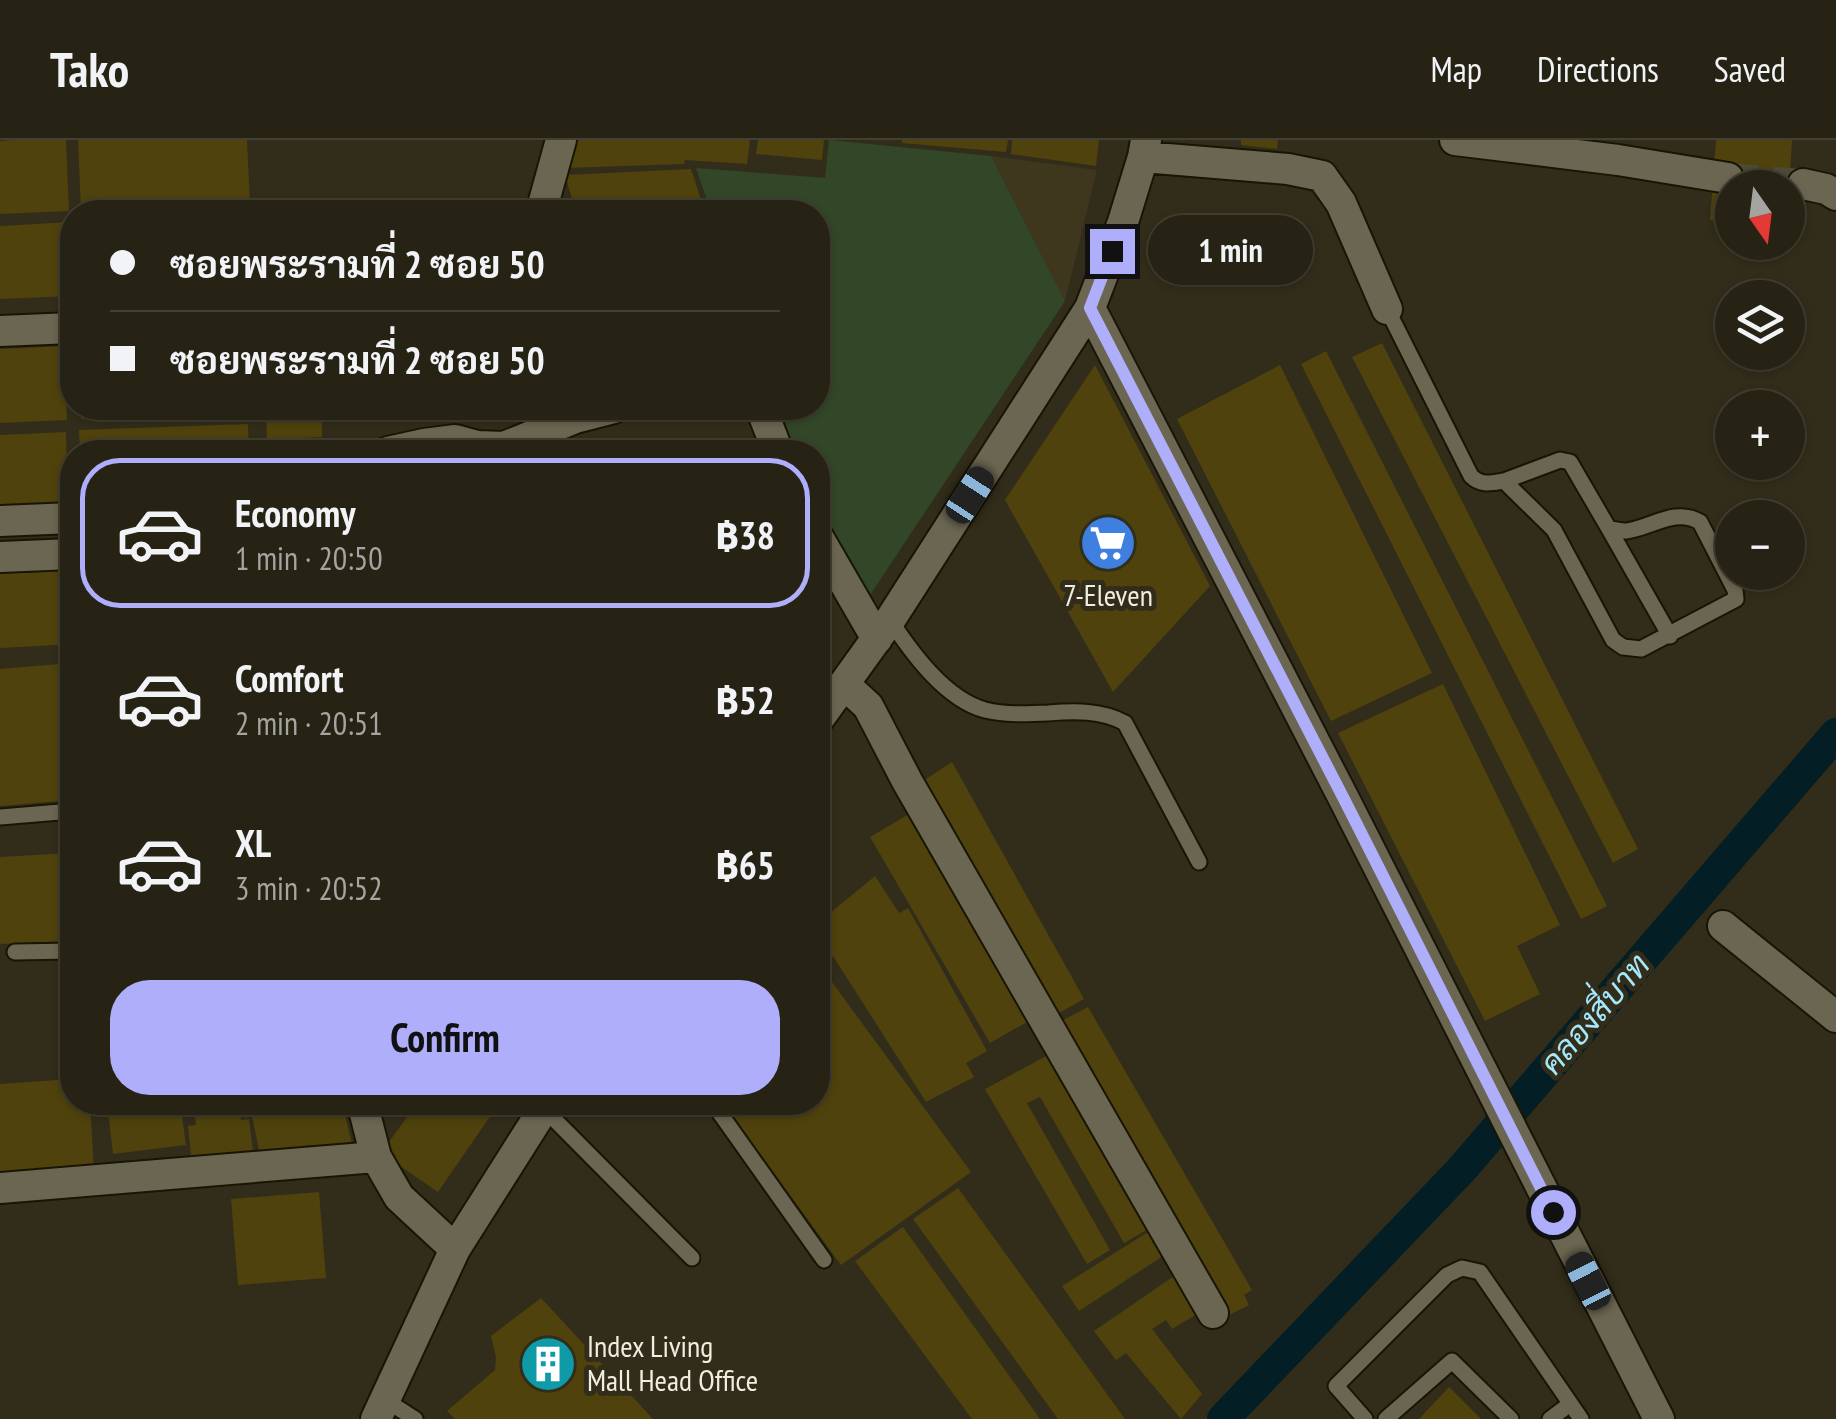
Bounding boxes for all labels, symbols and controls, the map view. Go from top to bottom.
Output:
text: Tako [50,38,129,100]
text: Map [1431,46,1482,92]
text: Directions [1537,46,1659,92]
text: Saved [1714,46,1786,92]
north arrow [1715,170,1805,260]
map controls [1715,170,1805,590]
callout: 1 min [1147,216,1312,286]
route end [1090,229,1135,274]
text: 1 min [1198,229,1263,271]
text: ซอยพระรามที่ 2 ซอย 50 [170,239,545,288]
button: layers [1715,280,1805,370]
text: ซอยพระรามที่ 2 ซอย 50 [170,335,545,384]
button: + [1715,390,1805,480]
car [941,462,999,528]
icon: car [115,488,205,578]
text: Economy [235,488,355,537]
button: − [1715,500,1805,590]
text: ฿38 [716,510,775,559]
supermarket icon: 7-Eleven [1078,513,1138,573]
text: 1 min · 20:50 [235,537,383,579]
place label: 7-Eleven [1063,575,1153,614]
icon: car [115,653,205,743]
text: Comfort [235,653,344,702]
text: ฿52 [716,675,775,724]
text: 2 min · 20:51 [235,702,383,744]
icon: car [115,818,205,908]
text: XL [235,818,271,867]
text: ฿65 [716,840,775,889]
text: 3 min · 20:52 [235,867,383,909]
water label: คลองสี่บาท [1526,940,1658,1083]
button: Confirm [110,980,780,1095]
route start [1531,1190,1576,1235]
car [1561,1247,1615,1315]
place label: Index Living Mall Head Office [587,1326,758,1399]
building icon: Index Living Mall Head Office [518,1334,578,1394]

